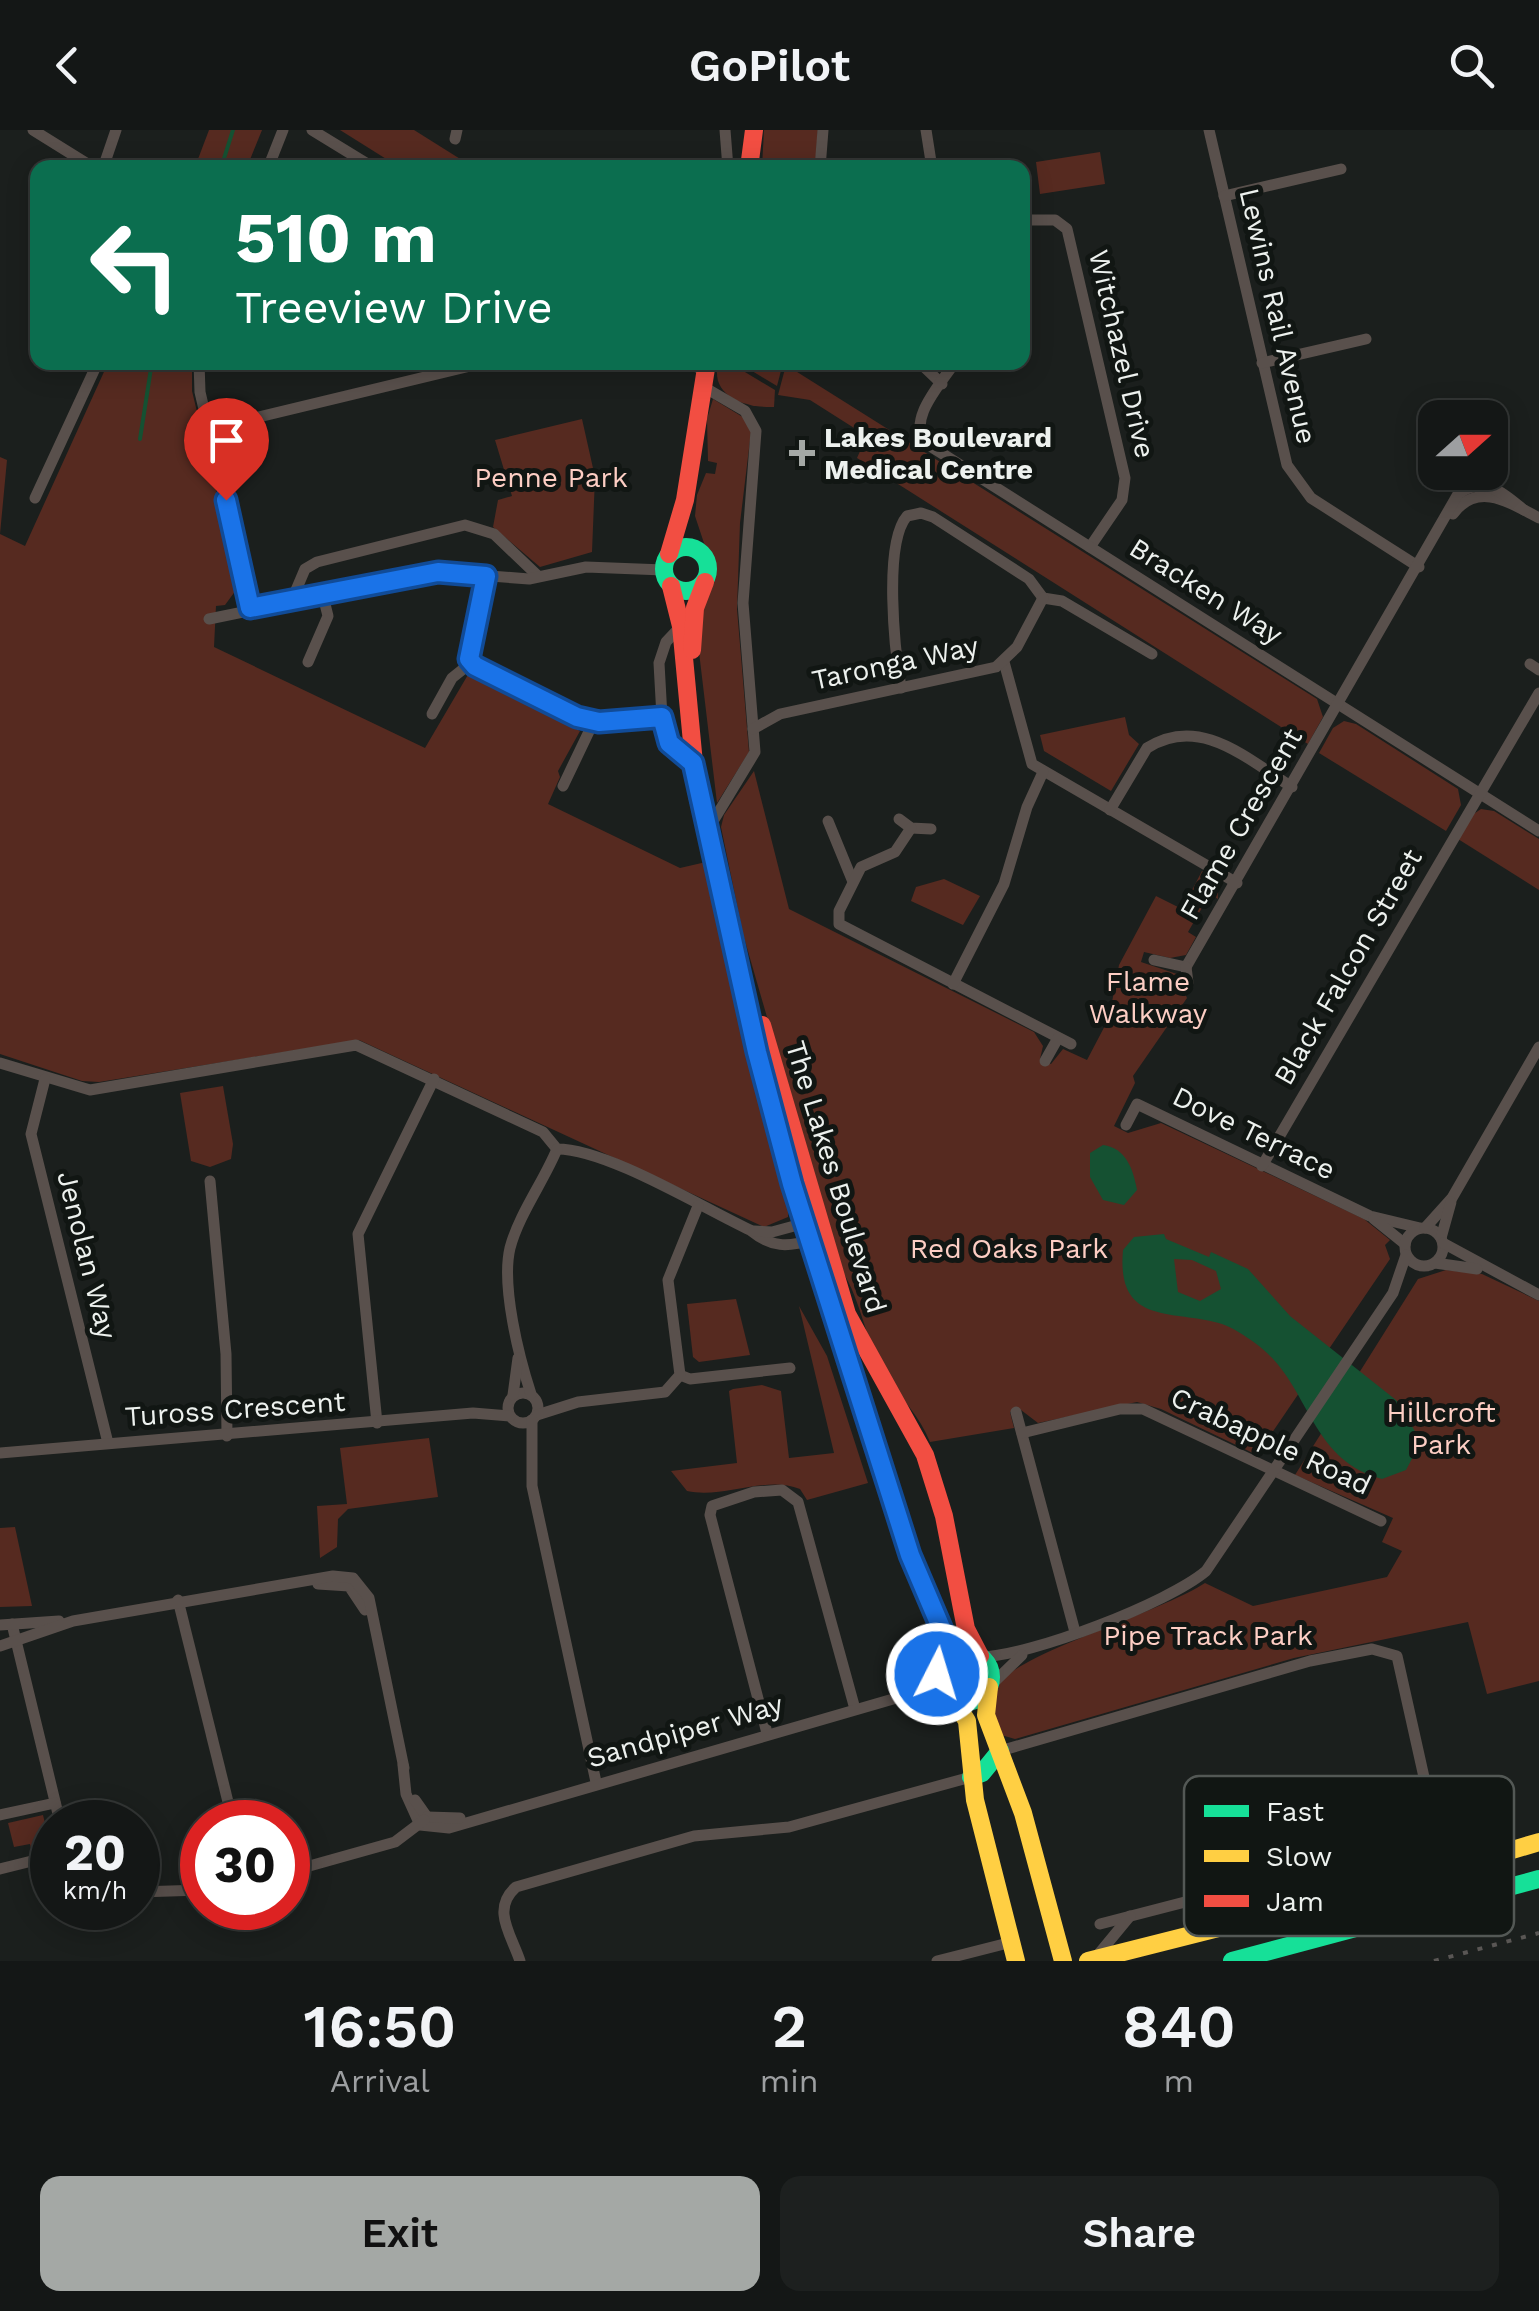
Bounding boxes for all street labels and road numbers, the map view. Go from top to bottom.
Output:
street label: Lewins Rail Avenue [1232,185,1324,447]
street label: Witchazel Drive [1082,247,1162,461]
street label: Bracken Way [1124,531,1289,651]
street label: Taronga Way [809,629,982,697]
street label: Flame Crescent [1173,722,1309,926]
street label: Black Falcon Street [1267,843,1429,1091]
street label: The Lakes Boulevard [779,1037,893,1317]
street label: Dove Terrace [1167,1079,1341,1187]
street label: Jenolan Way [50,1168,124,1343]
street label: Crabapple Road [1166,1380,1376,1502]
street label: Tuross Crescent [124,1385,347,1433]
street label: Sandpiper Way [583,1687,787,1775]

